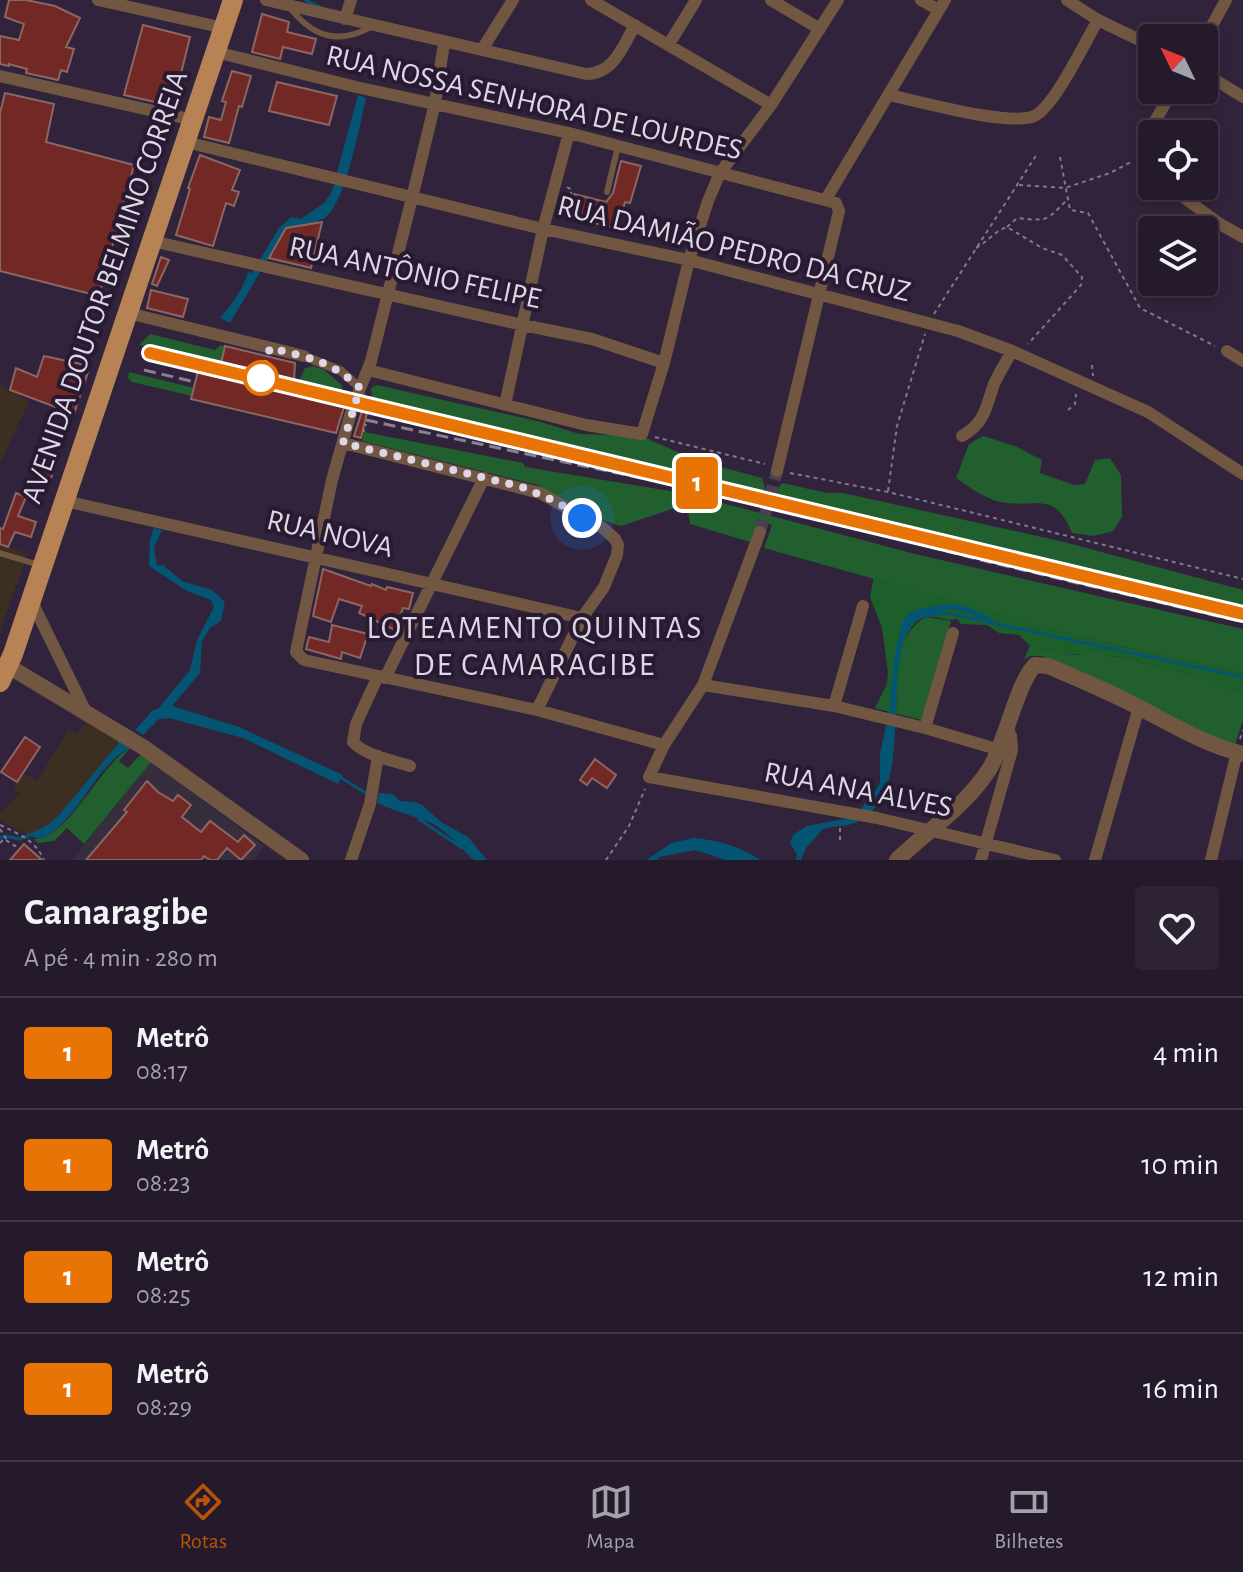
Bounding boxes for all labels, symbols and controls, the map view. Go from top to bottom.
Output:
north arrow [1138,24,1218,104]
map controls [1138,24,1218,296]
street label: RUA NOSSA SENHORA DE LOURDES [323,40,745,166]
street label: AVENIDA DOUTOR BELMINO CORREIA [17,67,193,507]
button: locate [1138,120,1218,200]
street label: RUA DAMIÃO PEDRO DA CRUZ [554,189,914,307]
button: layers [1138,216,1218,296]
street label: RUA ANTÔNIO FELIPE [286,230,544,314]
unlabelled marker [244,361,278,395]
line badge: 1 [671,457,723,509]
text: 1 [692,469,702,497]
your location [562,498,602,538]
street label: RUA NOVA [264,505,396,563]
district label: LOTEAMENTO QUINTAS DE CAMARAGIBE [367,612,703,681]
street label: RUA ANA ALVES [762,757,954,823]
button: heart [1135,886,1219,970]
text: Camaragibe [24,894,208,932]
text: A pé · 4 min · 280 m [24,945,218,971]
text: Metrô [136,1023,209,1053]
text: 4 min [1153,1038,1219,1068]
text: 1 [63,1039,73,1067]
text: 08:17 [136,1058,188,1084]
text: Metrô [136,1135,209,1165]
text: 10 min [1141,1150,1219,1180]
text: 1 [63,1151,73,1179]
text: 08:23 [136,1170,191,1196]
text: Metrô [136,1247,209,1277]
text: 12 min [1143,1262,1219,1292]
text: 1 [63,1263,73,1291]
text: 08:25 [136,1282,191,1308]
text: Metrô [136,1359,209,1389]
text: 16 min [1143,1374,1219,1404]
text: 1 [63,1375,73,1403]
text: 08:29 [136,1394,192,1420]
tab: Rotas [180,1480,227,1554]
tab: Mapa [586,1480,635,1554]
tab: Bilhetes [994,1480,1063,1554]

